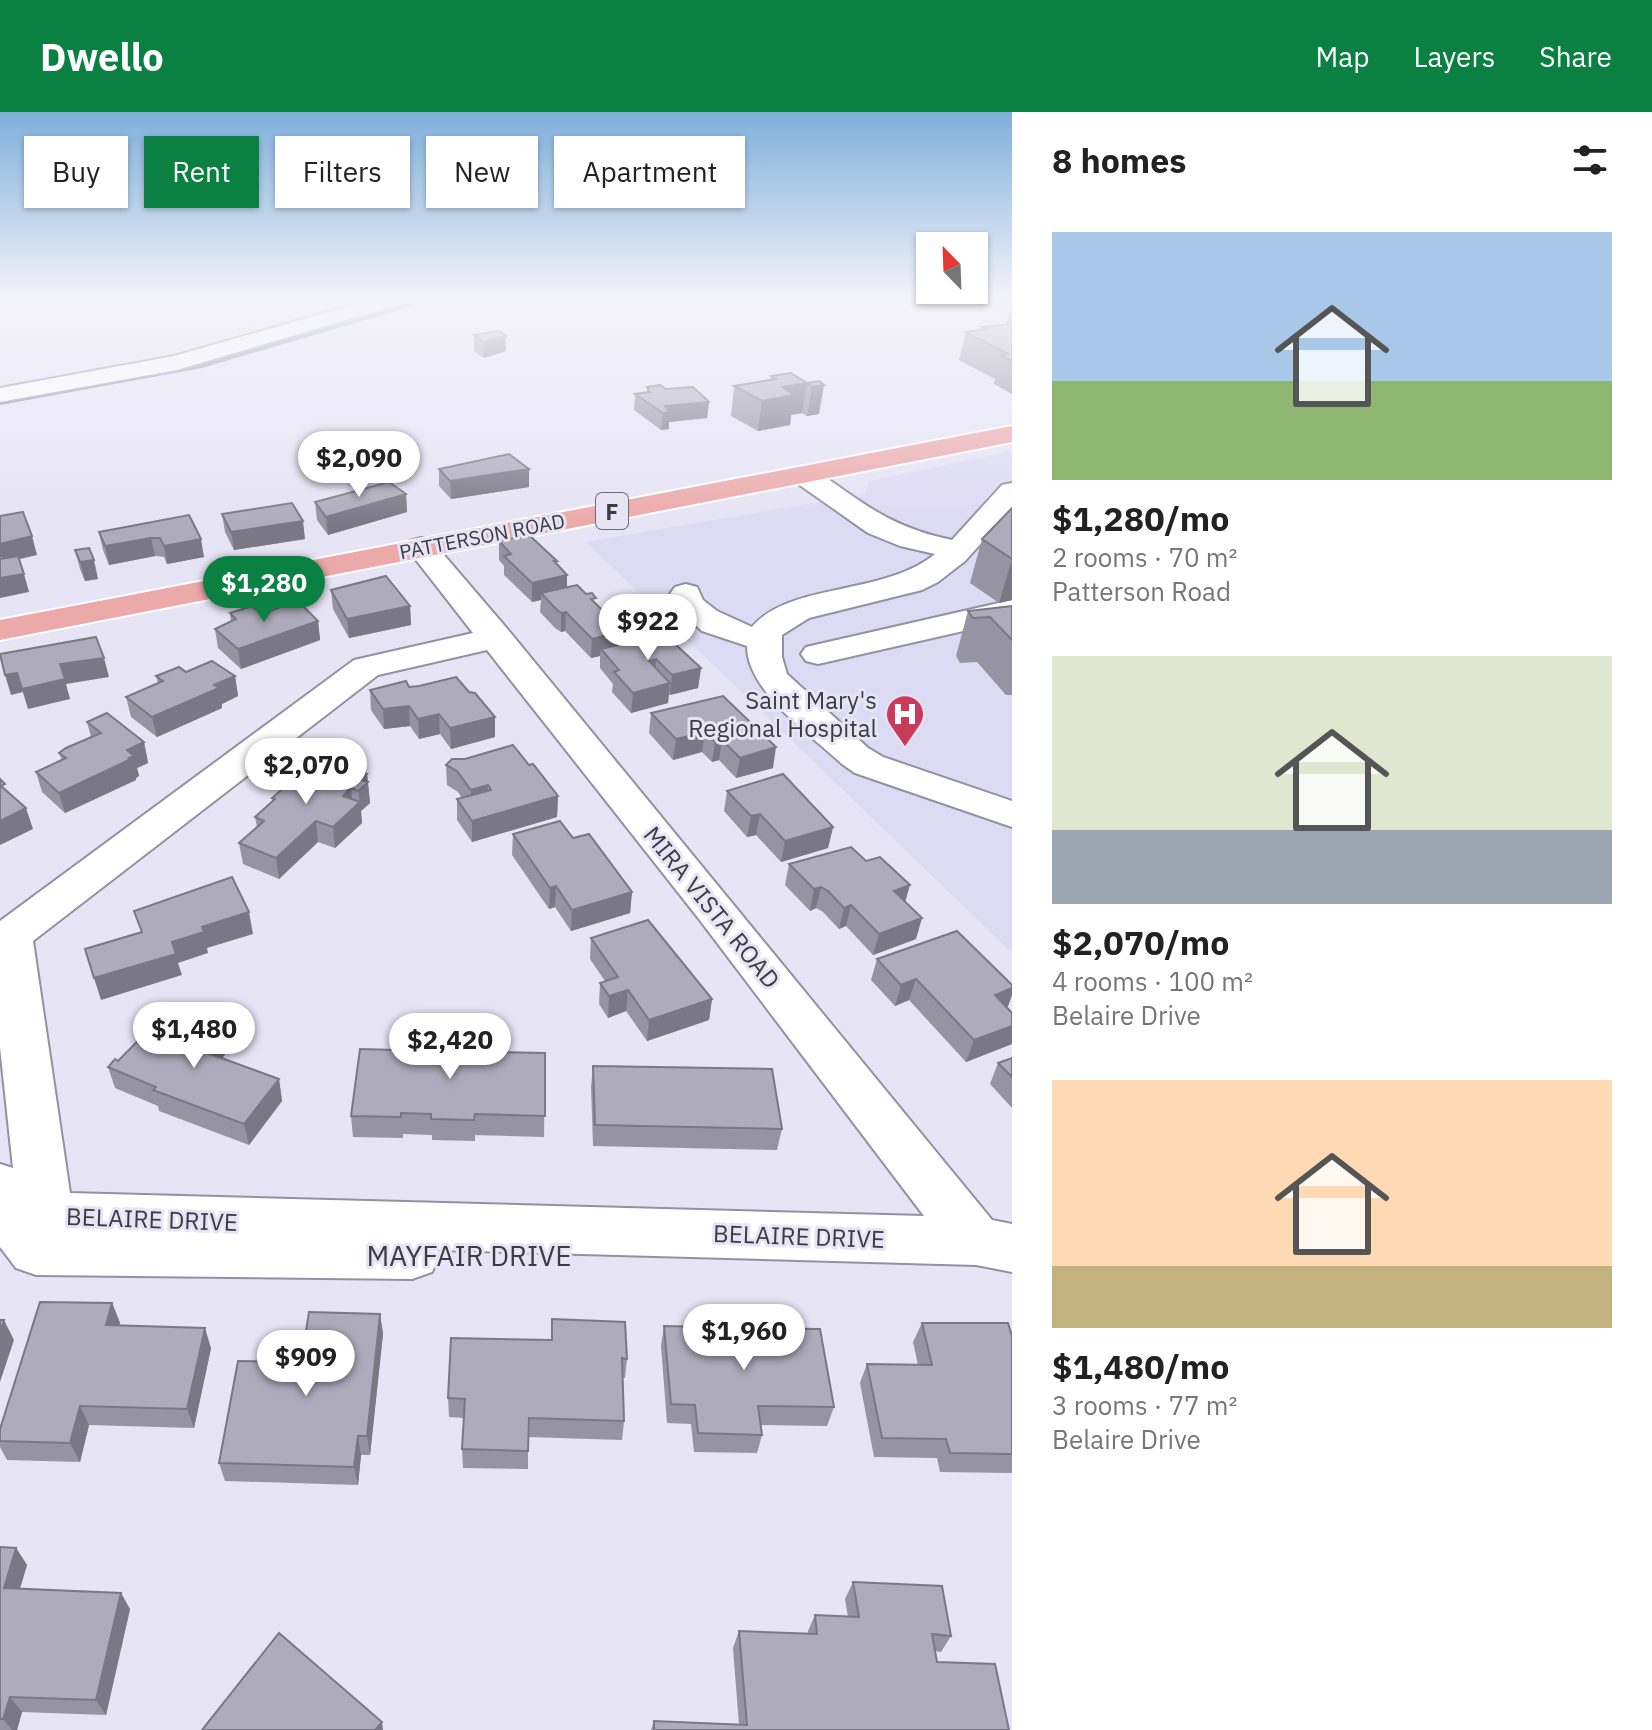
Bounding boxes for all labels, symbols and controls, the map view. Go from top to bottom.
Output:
text: Dwello [40,32,164,81]
text: Map [1315,38,1369,75]
text: Layers [1413,38,1495,75]
text: Share [1539,38,1612,75]
chip: Buy [24,136,128,208]
chip: Rent [144,136,259,208]
chip: Filters [275,136,410,208]
chip: New [426,136,538,208]
chip: Apartment [554,136,745,208]
text: 8 homes [1052,138,1187,182]
icon: filters [1568,138,1612,182]
north arrow [916,232,988,304]
map controls [916,232,988,304]
icon: home [1260,284,1404,428]
pin: $2,090 [294,431,424,499]
text: $2,090 [316,440,402,474]
road number: F [596,493,628,529]
text: $1,280/mo [1052,496,1229,540]
street label: PATTERSON ROAD [397,507,567,565]
text: 2 rooms · 70 m² [1052,540,1237,574]
pin: $1,280 [199,556,329,624]
text: $1,280 [221,565,307,599]
text: Patterson Road [1052,574,1231,608]
pin: $922 [601,594,695,662]
text: $922 [617,603,679,637]
place label: Saint Mary's Regional Hospital [688,684,877,744]
hospital icon: Saint Mary's Regional Hospital [884,693,926,748]
icon: home [1260,708,1404,852]
pin: $2,070 [241,738,371,806]
text: $2,070 [263,747,349,781]
street label: MIRA VISTA ROAD [637,819,787,995]
text: $2,070/mo [1052,920,1229,964]
text: 4 rooms · 100 m² [1052,964,1253,998]
text: Belaire Drive [1052,998,1201,1032]
pin: $1,480 [129,1002,259,1070]
text: $1,480 [151,1011,237,1045]
pin: $2,420 [385,1013,515,1081]
text: $2,420 [407,1022,493,1056]
icon: home [1260,1132,1404,1276]
street label: BELAIRE DRIVE [66,1200,238,1238]
street label: BELAIRE DRIVE [713,1217,885,1255]
street label: MAYFAIR DRIVE [366,1237,572,1274]
pin: $1,960 [679,1304,809,1372]
text: $1,960 [701,1313,787,1347]
pin: $909 [259,1330,353,1398]
text: $909 [275,1339,337,1373]
text: $1,480/mo [1052,1344,1229,1388]
text: 3 rooms · 77 m² [1052,1388,1237,1422]
text: Belaire Drive [1052,1422,1201,1456]

